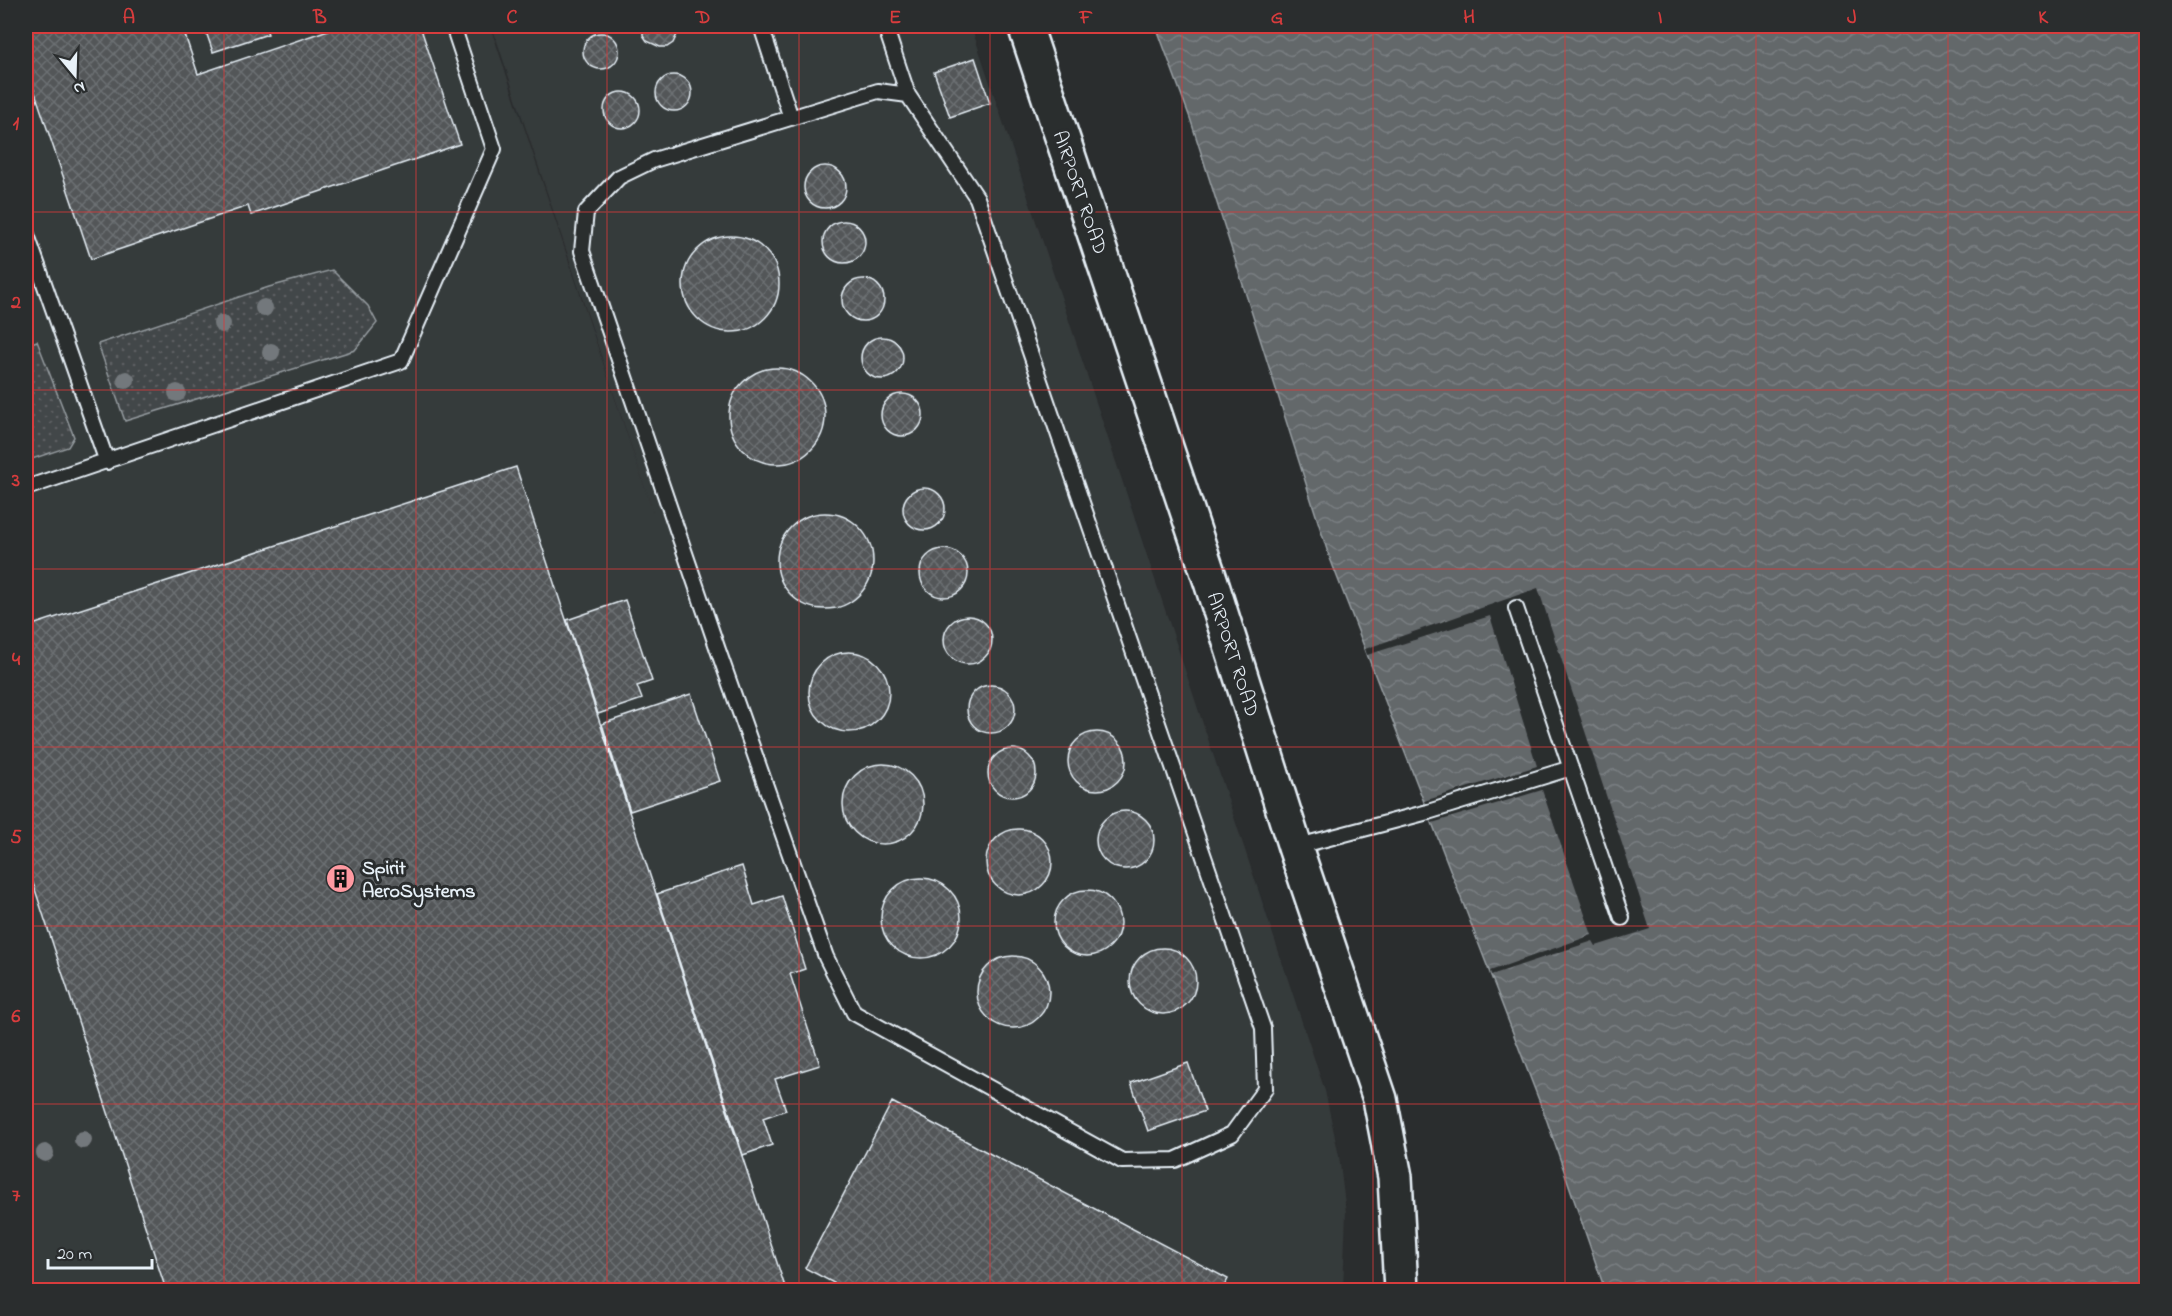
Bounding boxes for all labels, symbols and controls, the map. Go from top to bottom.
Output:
text: A [123,4,135,33]
text: B [312,4,327,33]
text: C [507,4,518,33]
text: D [695,4,710,33]
text: E [889,4,901,33]
text: F [1079,4,1093,33]
text: G [1271,4,1284,33]
text: H [1463,4,1475,33]
text: I [1658,4,1663,33]
text: J [1847,4,1857,33]
text: K [2038,4,2049,33]
north arrow [45,45,105,105]
text: N [70,74,88,100]
text: 1 [13,110,20,139]
street label: AIRPORT ROAD [1044,127,1113,259]
text: 2 [10,289,21,318]
text: 3 [11,467,20,496]
street label: AIRPORT ROAD [1198,589,1265,721]
text: 4 [12,646,21,675]
text: 5 [10,824,22,853]
place label: Spirit AeroSystems [362,855,475,908]
building icon: Spirit AeroSystems [325,862,357,894]
text: 6 [12,1003,21,1032]
text: 7 [12,1182,21,1211]
scale bar [48,1232,152,1270]
text: 20 m [57,1242,92,1268]

